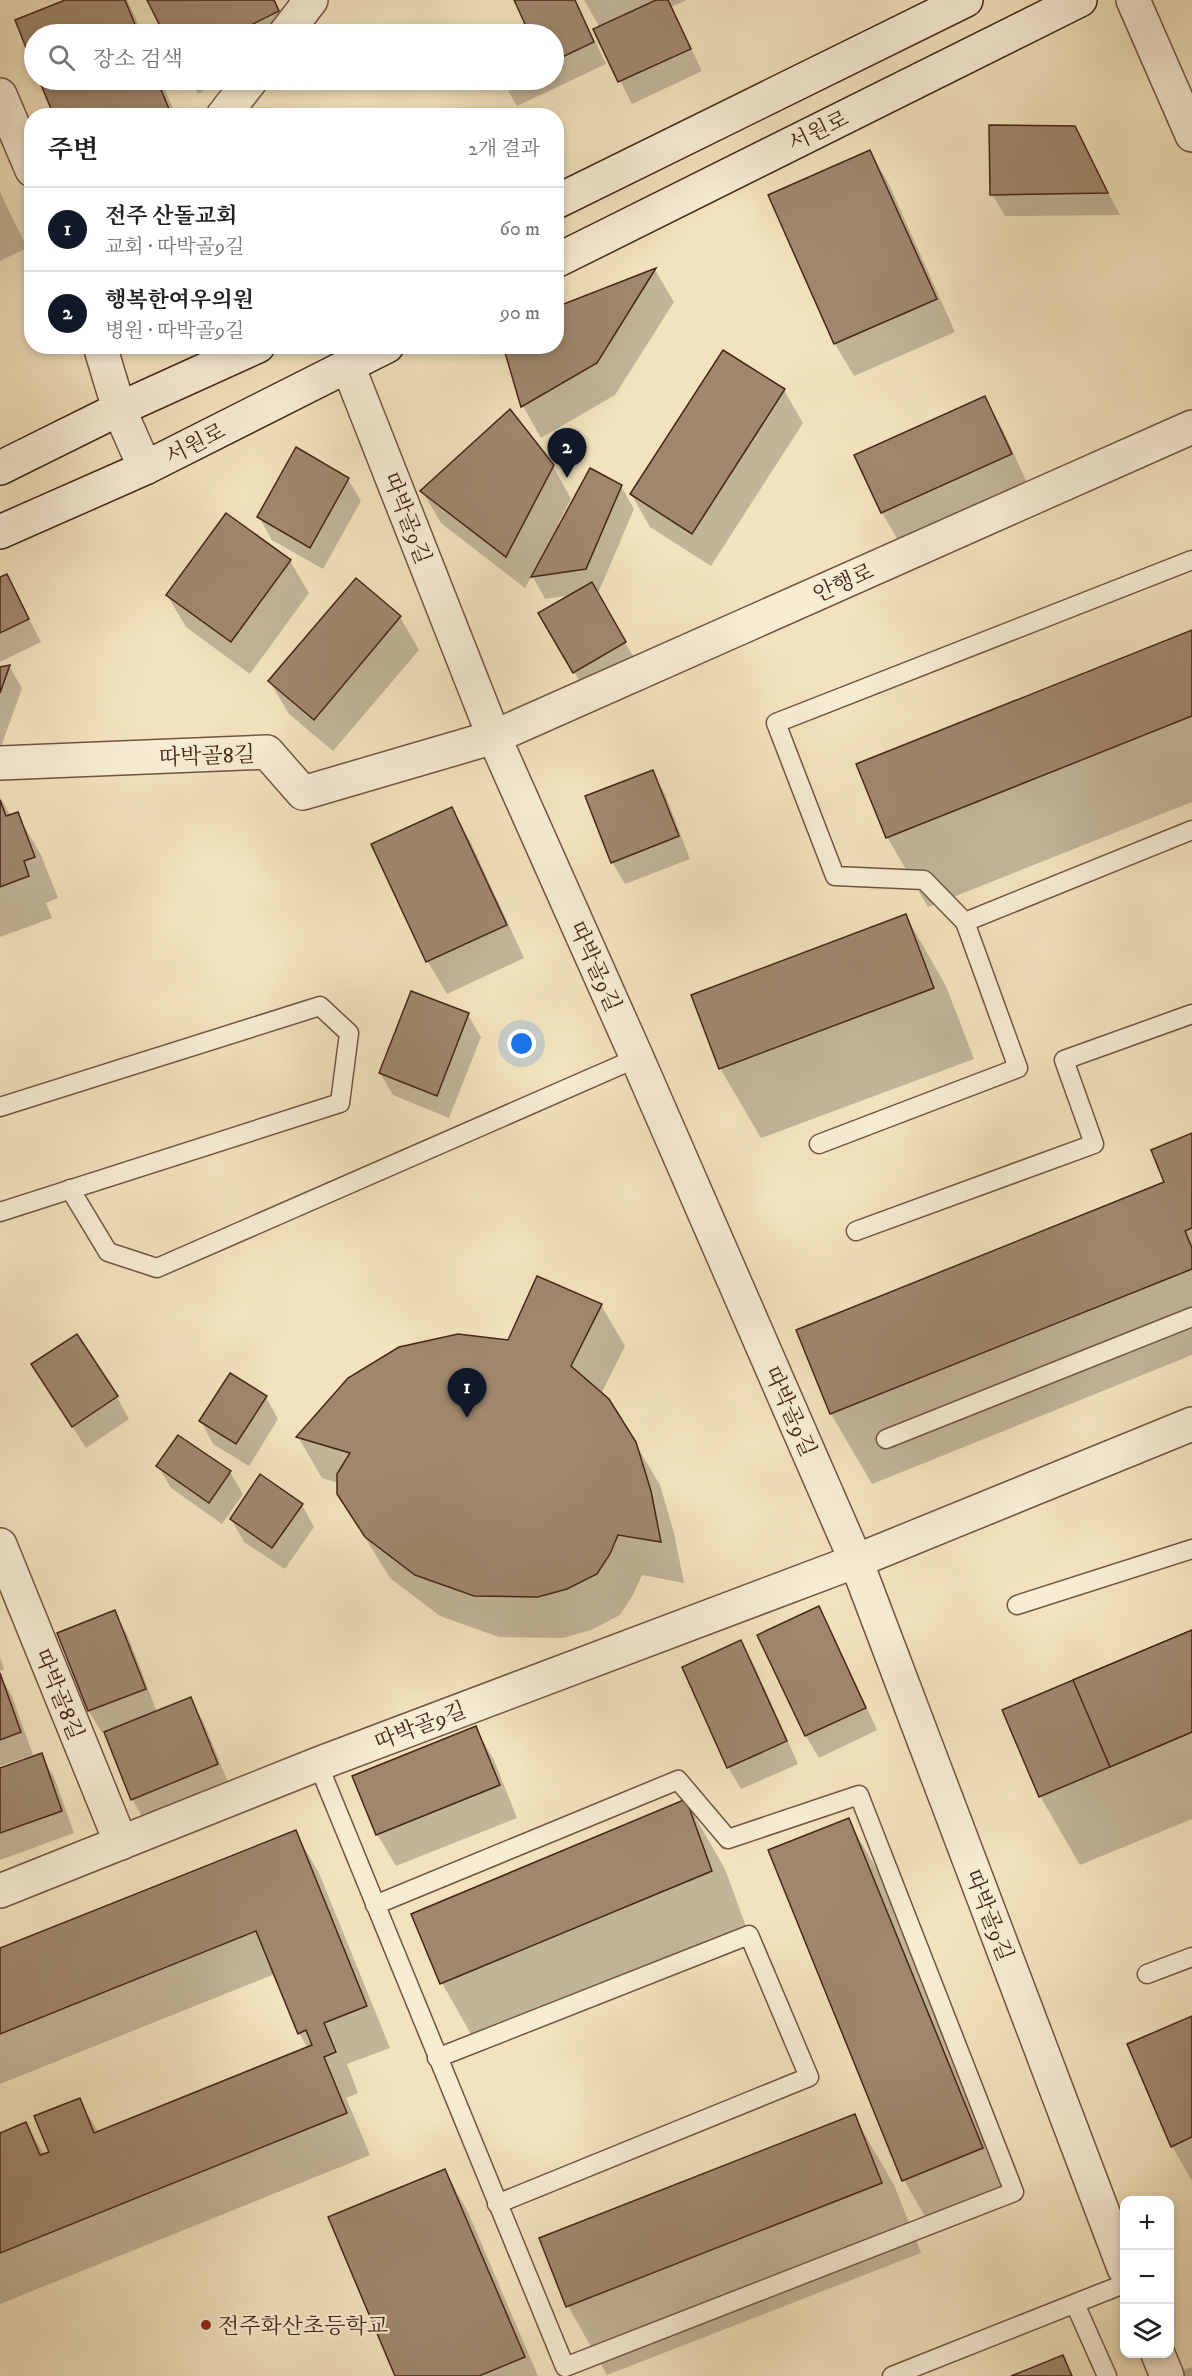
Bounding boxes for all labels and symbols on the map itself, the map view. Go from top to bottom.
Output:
street label: 서원로 [784,105,853,157]
street label: 서원로 [161,418,230,471]
pin: 2 [548,428,586,478]
street label: 따박골9길 [377,469,436,568]
street label: 안행로 [809,558,878,609]
street label: 따박골8길 [159,741,256,772]
street label: 따박골9길 [563,917,626,1016]
your location [507,1029,536,1058]
street label: 따박골9길 [758,1362,821,1461]
pin: 1 [448,1368,486,1418]
street label: 따박골8길 [28,1645,89,1744]
street label: 따박골9길 [371,1697,470,1756]
street label: 따박골9길 [959,1866,1018,1965]
place label: 전주화산초등학교 [218,2313,388,2340]
marker: 전주화산초등학교 [199,2318,213,2332]

